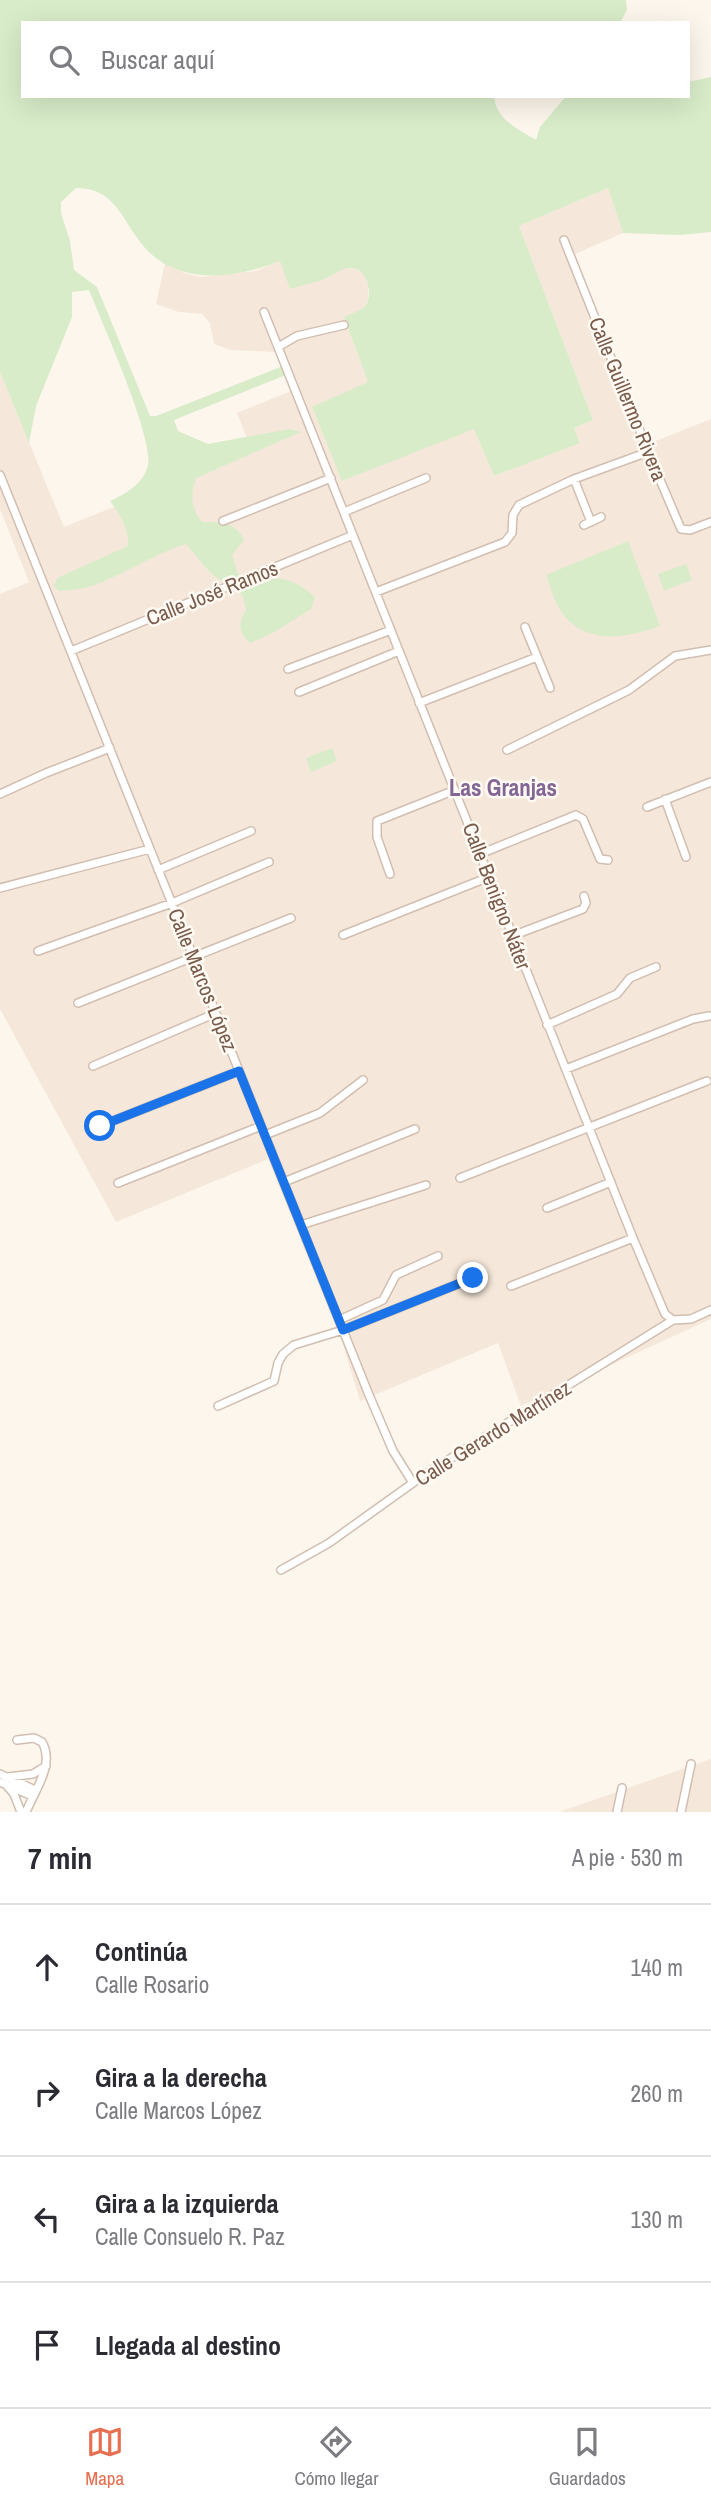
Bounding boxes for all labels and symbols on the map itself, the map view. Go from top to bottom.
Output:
street label: Calle Guillermo Rivera [582,313,674,486]
street label: Calle José Ramos [142,553,282,633]
district label: Las Granjas [449,772,557,803]
street label: Calle Benigno Náter [456,818,538,974]
street label: Calle Marcos López [161,904,245,1056]
route start [84,1110,115,1141]
route end [457,1262,488,1293]
street label: Calle Gerardo Martínez [409,1373,577,1493]

